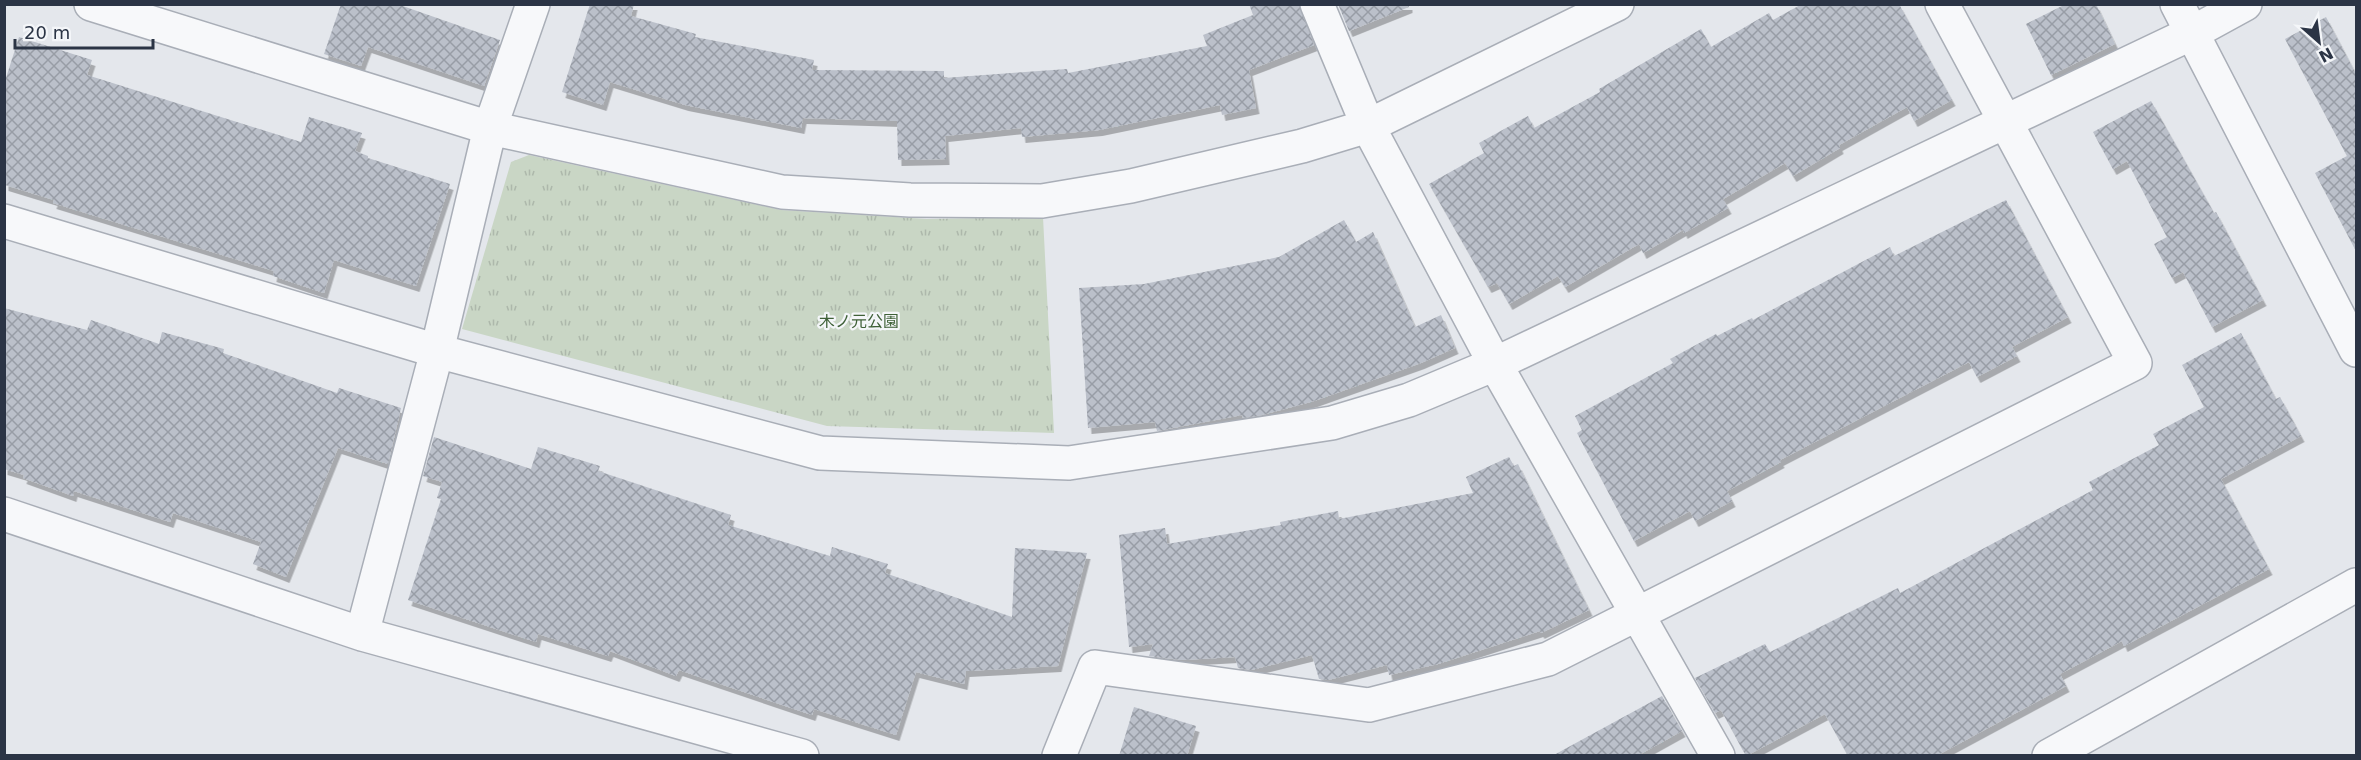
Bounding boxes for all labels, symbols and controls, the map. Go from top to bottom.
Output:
scale bar [15,12,153,50]
north arrow [2289,12,2349,72]
text: 20 m [24,22,70,43]
text: N [2315,43,2336,66]
park label: 木ノ元公園 [819,312,899,331]

